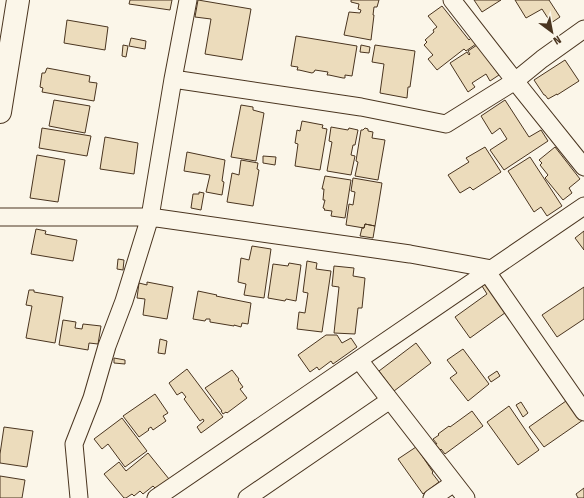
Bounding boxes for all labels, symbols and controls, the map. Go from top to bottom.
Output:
north arrow [532,12,572,52]
text: N [551,33,563,47]

